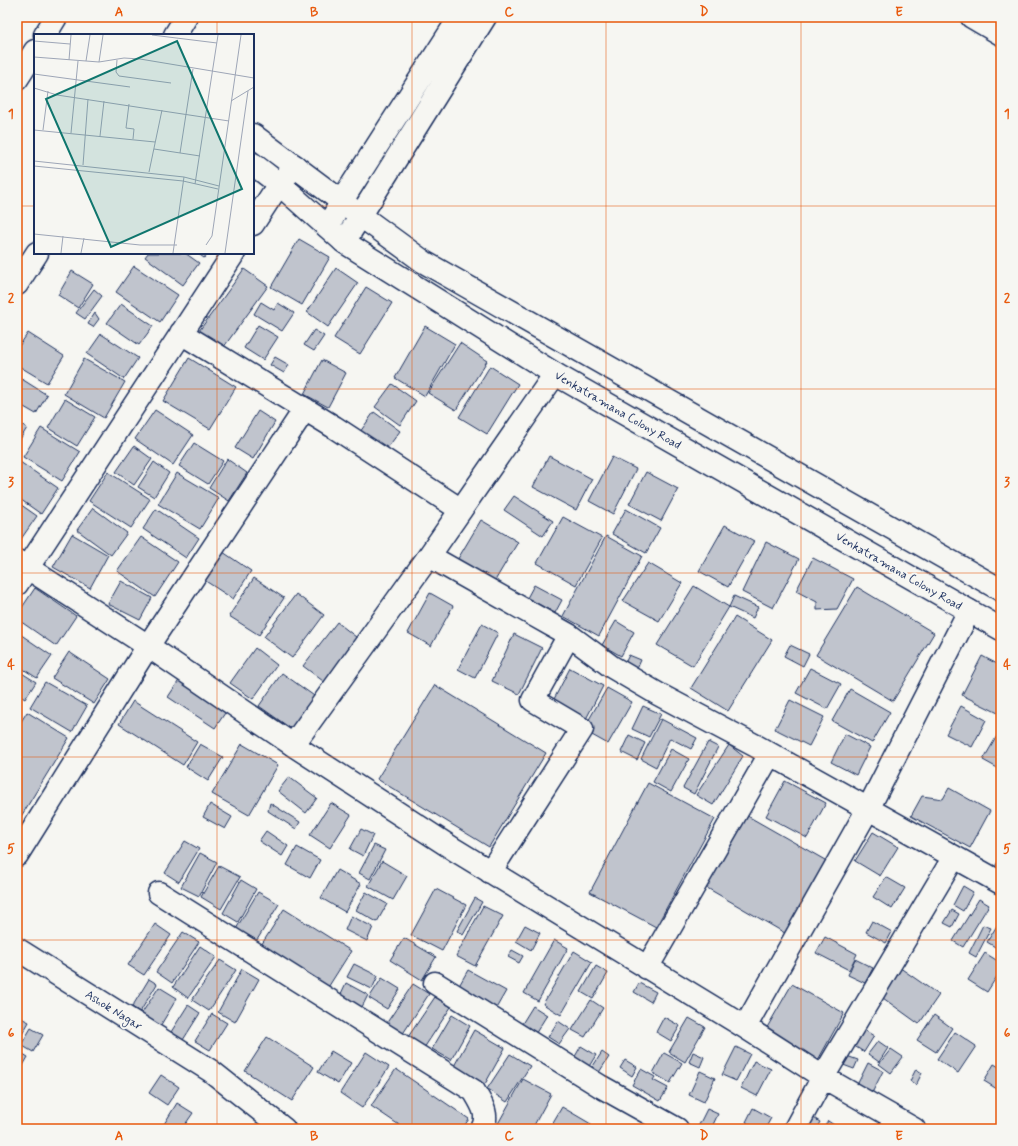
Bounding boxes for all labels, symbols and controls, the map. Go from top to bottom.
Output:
text: A [115,4,123,21]
text: B [310,4,319,21]
text: C [504,4,514,21]
text: D [700,4,709,21]
text: E [895,4,903,21]
inset map [34,34,254,254]
text: 1 [8,106,14,123]
text: 1 [1004,106,1010,123]
text: 2 [8,290,15,307]
text: 2 [1004,290,1011,307]
street label: Venkatramana Colony Road [551,368,684,454]
text: 3 [8,474,14,491]
text: 3 [1004,474,1010,491]
street label: Venkatramana Colony Road [832,529,965,615]
text: 4 [7,657,15,674]
text: 4 [1003,657,1011,674]
text: 5 [7,841,15,858]
text: 5 [1003,841,1011,858]
street label: Ashok Nagar [82,987,145,1035]
text: 6 [8,1025,15,1042]
text: 6 [1004,1025,1011,1042]
text: A [115,1128,123,1145]
text: B [310,1128,319,1145]
text: C [504,1128,514,1145]
text: D [700,1128,709,1145]
text: E [895,1128,903,1145]

